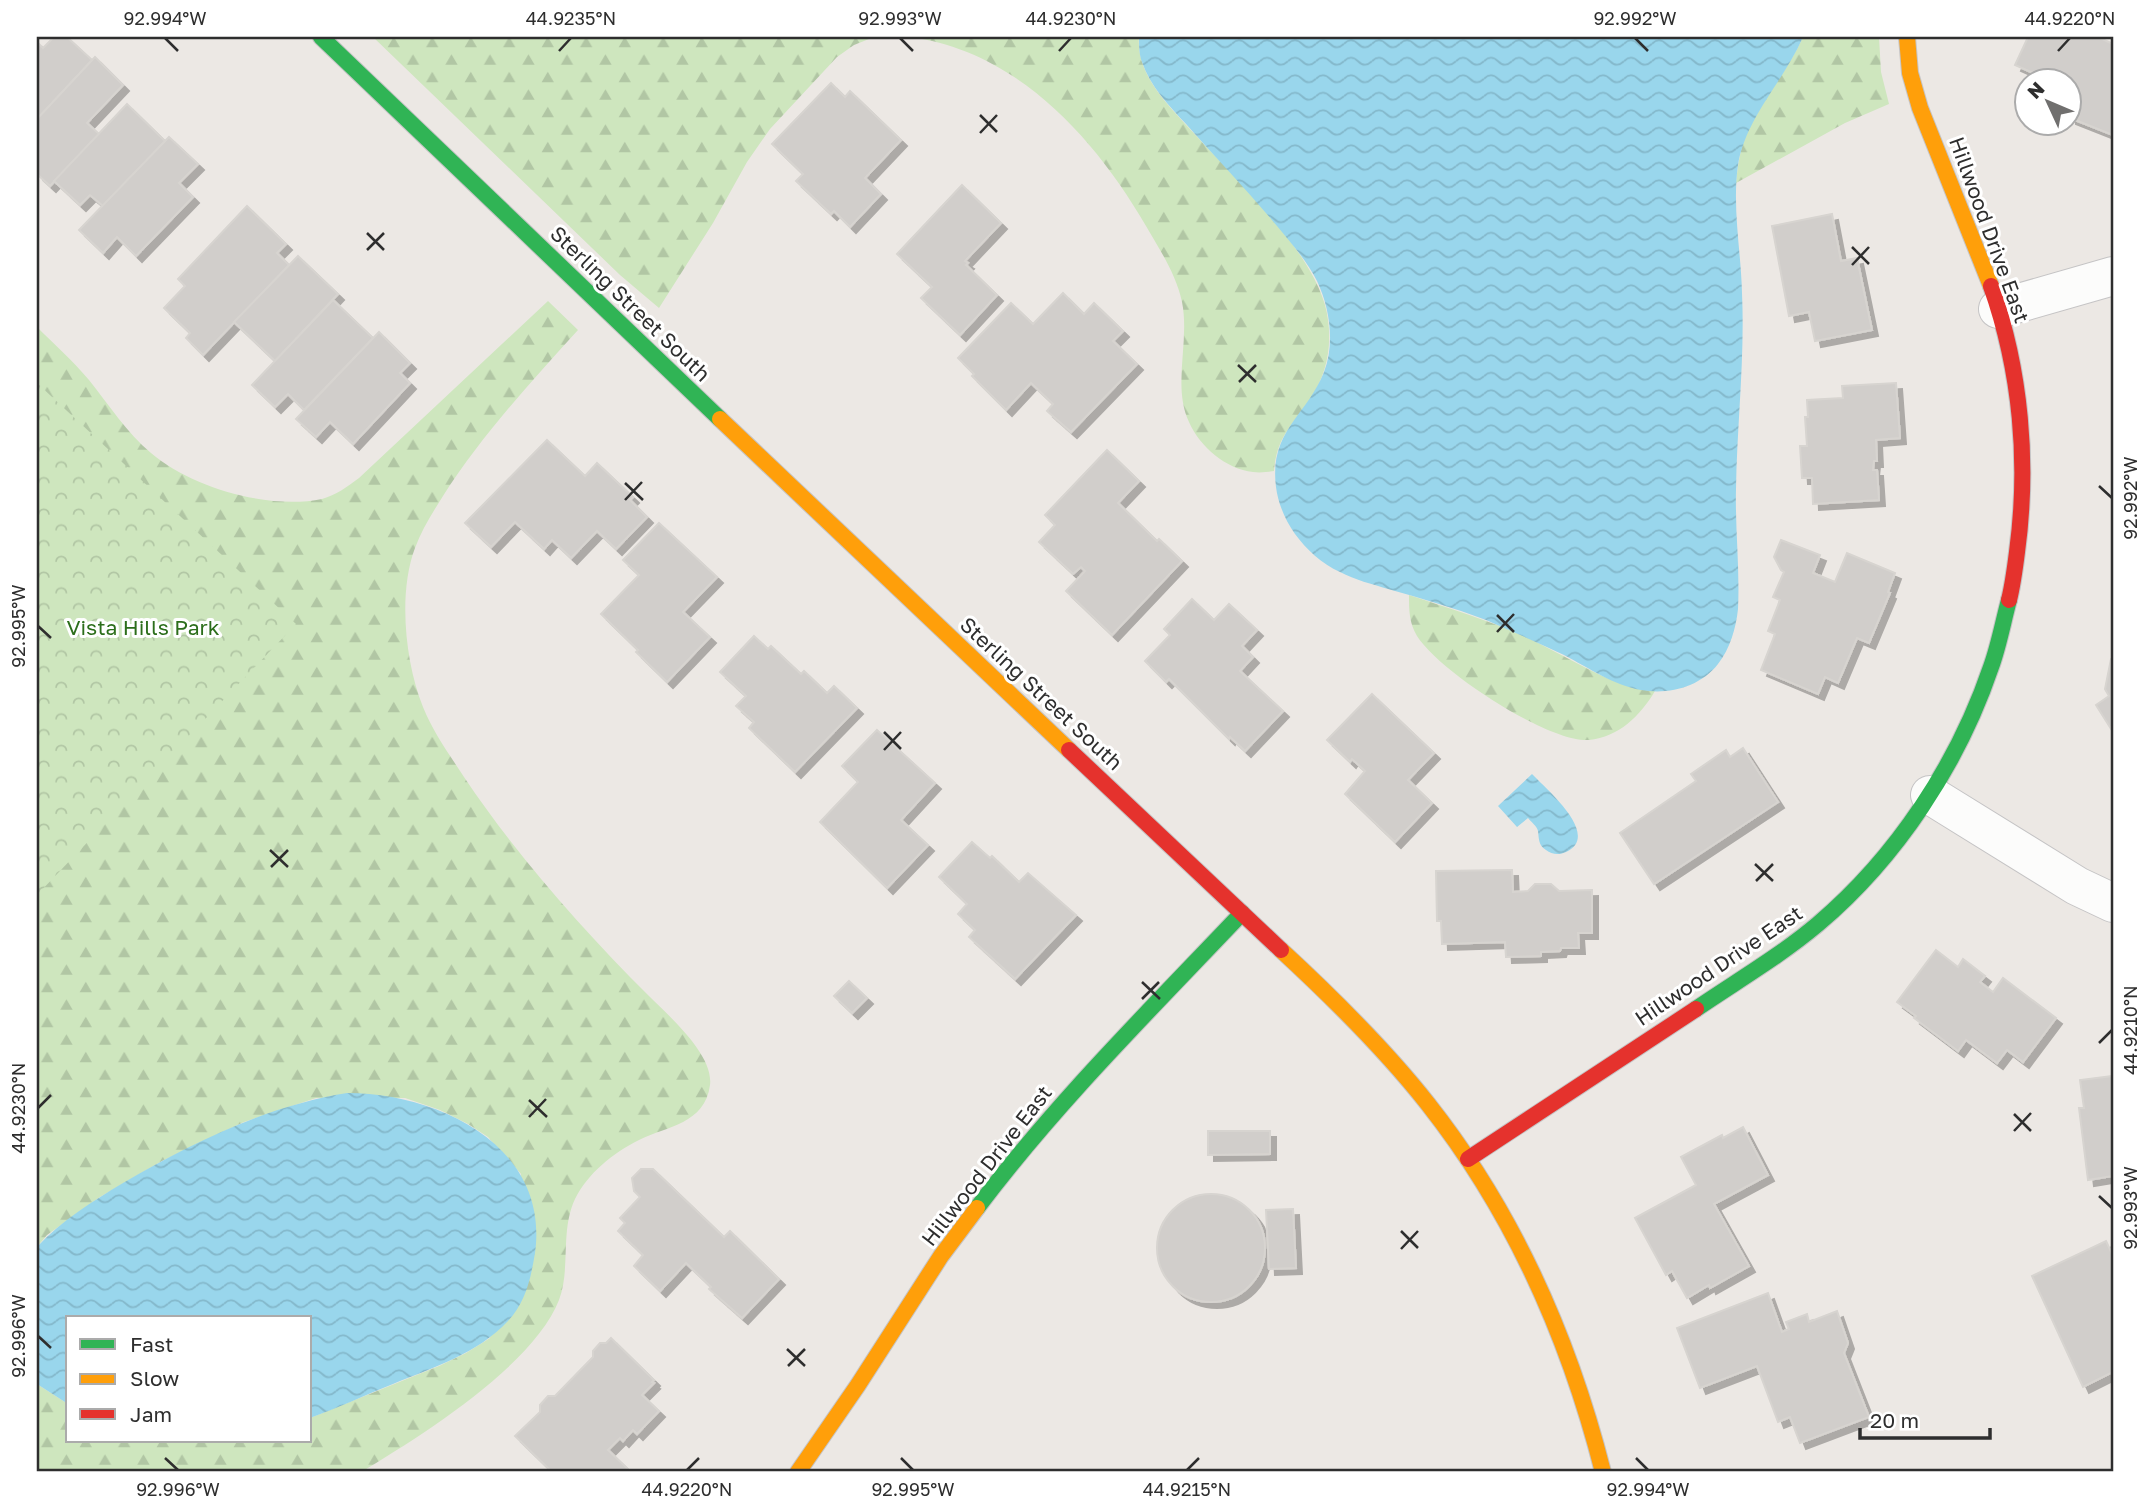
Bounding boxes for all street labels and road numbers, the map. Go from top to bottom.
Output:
street label: Hillwood Drive East [1944,133,2036,326]
street label: Sterling Street South [545,220,716,387]
street label: Sterling Street South [955,611,1128,775]
street label: Hillwood Drive East [1630,900,1807,1031]
street label: Hillwood Drive East [916,1080,1057,1251]

